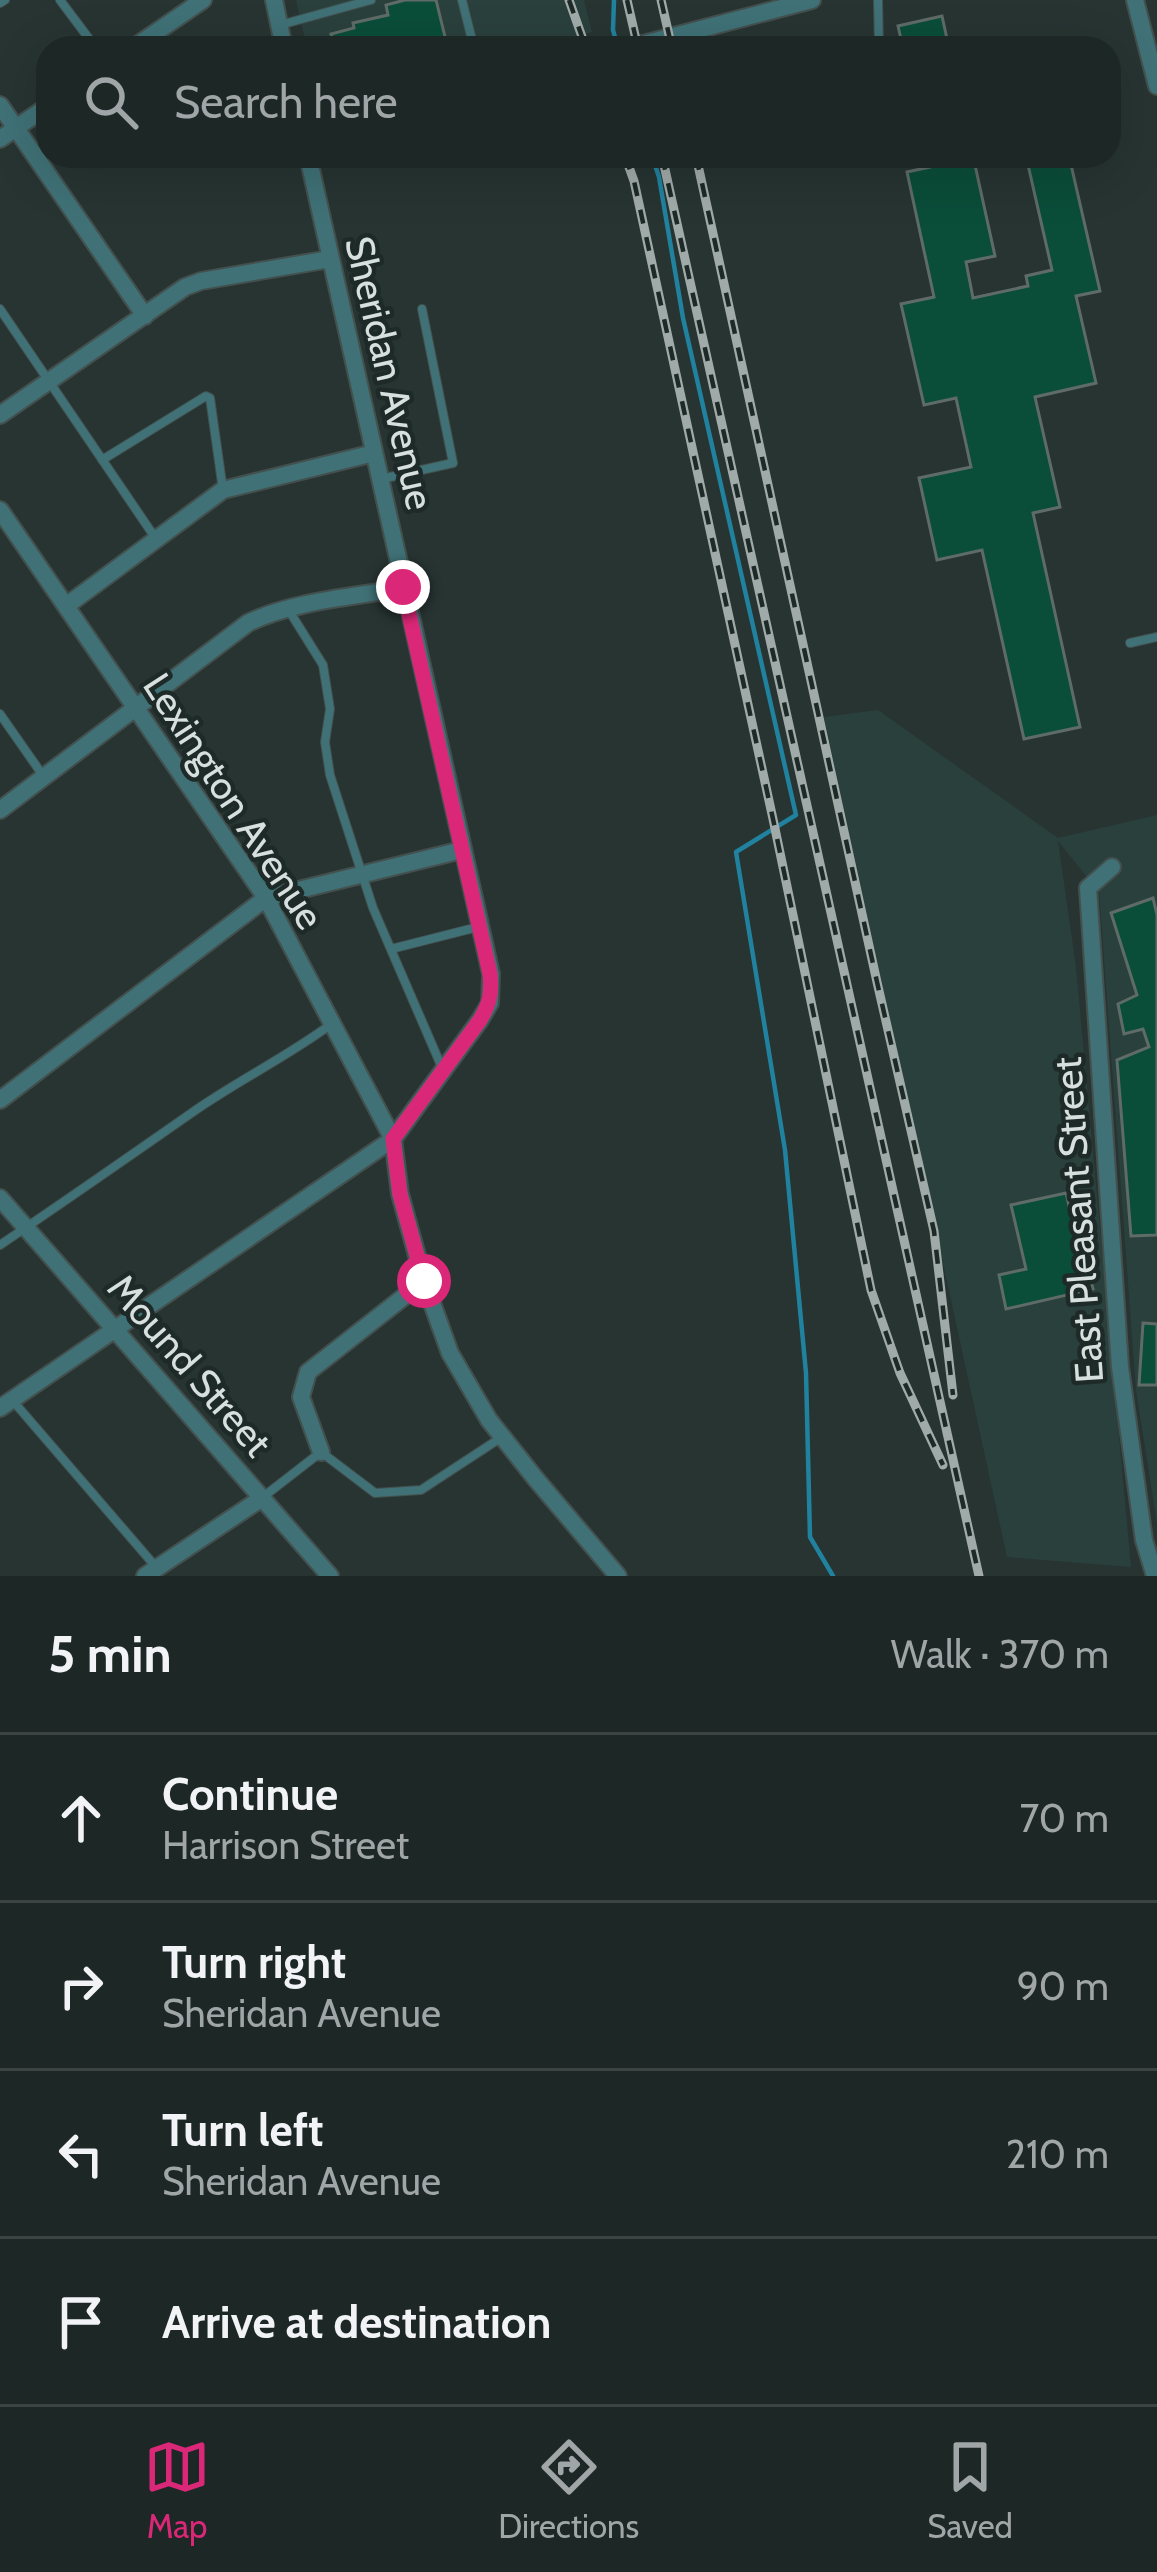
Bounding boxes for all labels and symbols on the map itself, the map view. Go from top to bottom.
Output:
street label: Sheridan Avenue [335,232,445,514]
route end [376,560,430,614]
street label: Lexington Avenue [133,664,335,938]
street label: East Pleasant Street [1043,1055,1113,1385]
route start [397,1254,451,1308]
street label: Mound Street [98,1264,282,1466]

